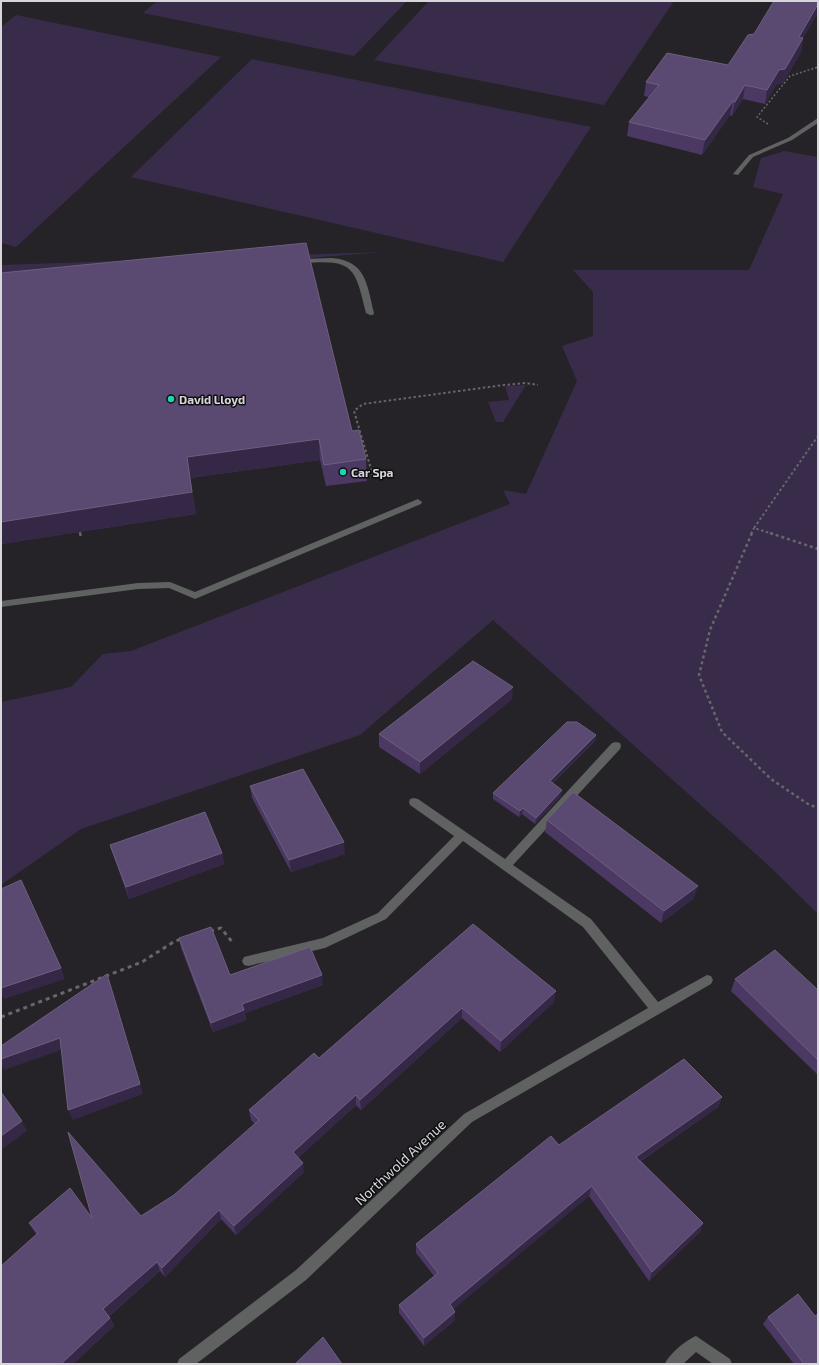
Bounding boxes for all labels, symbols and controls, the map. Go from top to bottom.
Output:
place label: David Lloyd [179,392,245,407]
marker: David Lloyd [166,394,176,404]
place label: Car Spa [351,465,394,479]
marker: Car Spa [338,467,348,477]
street label: Northwold Avenue [351,1115,449,1209]

